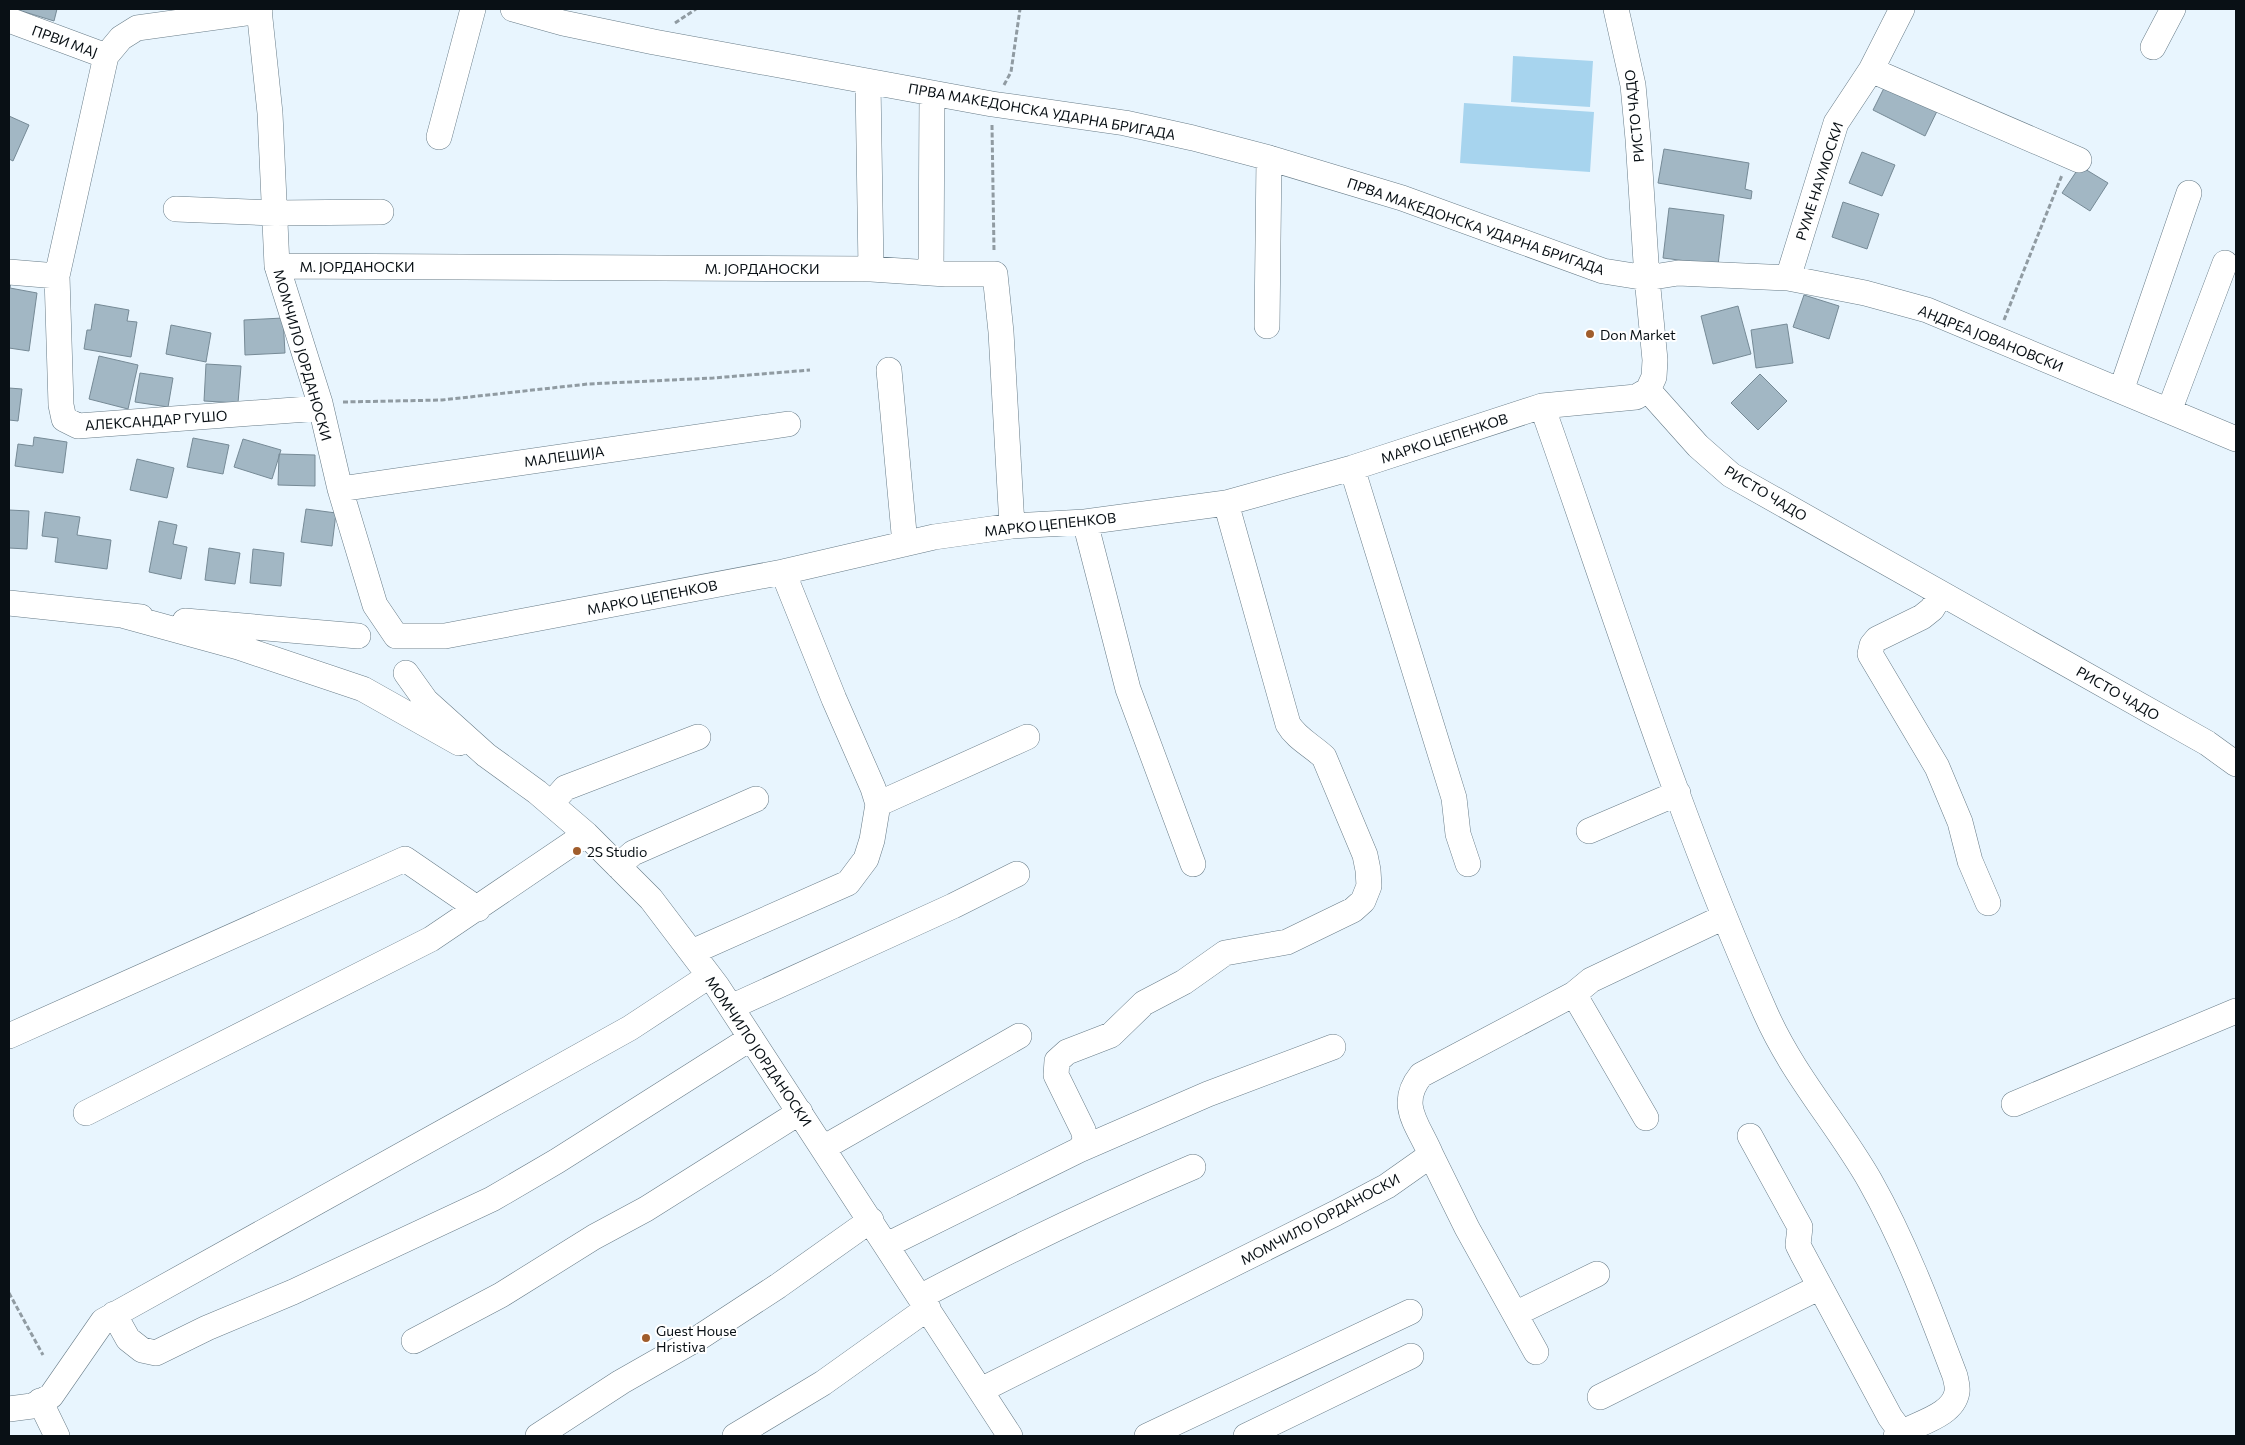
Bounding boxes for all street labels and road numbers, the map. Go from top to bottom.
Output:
street label: ПРВИ МАЈ [30,21,100,61]
street label: РИСТО ЧАДО [1621,69,1647,163]
street label: ПРВА МАКЕДОНСКА УДАРНА БРИГАДА [907,79,1177,143]
street label: РУМЕ НАУМОСКИ [1792,120,1846,242]
street label: ПРВА МАКЕДОНСКА УДАРНА БРИГАДА [1345,174,1607,278]
street label: М. ЈОРДАНОСКИ [299,258,415,275]
street label: М. ЈОРДАНОСКИ [704,260,820,277]
street label: МОМЧИЛО ЈОРДАНОСКИ [270,267,336,443]
street label: АНДРЕА ЈОВАНОВСКИ [1916,301,2066,375]
street label: АЛЕКСАНДАР ГУШО [84,407,228,433]
street label: МАРКО ЦЕПЕНКОВ [1378,409,1510,467]
street label: МАЛЕШИЈА [523,442,606,470]
street label: РИСТО ЧАДО [1722,462,1810,524]
street label: МАРКО ЦЕПЕНКОВ [983,509,1117,539]
street label: МАРКО ЦЕПЕНКОВ [585,576,719,618]
street label: РИСТО ЧАДО [2073,662,2163,724]
street label: МОМЧИЛО ЈОРДАНОСКИ [702,973,816,1129]
street label: МОМЧИЛО ЈОРДАНОСКИ [1238,1170,1402,1268]

